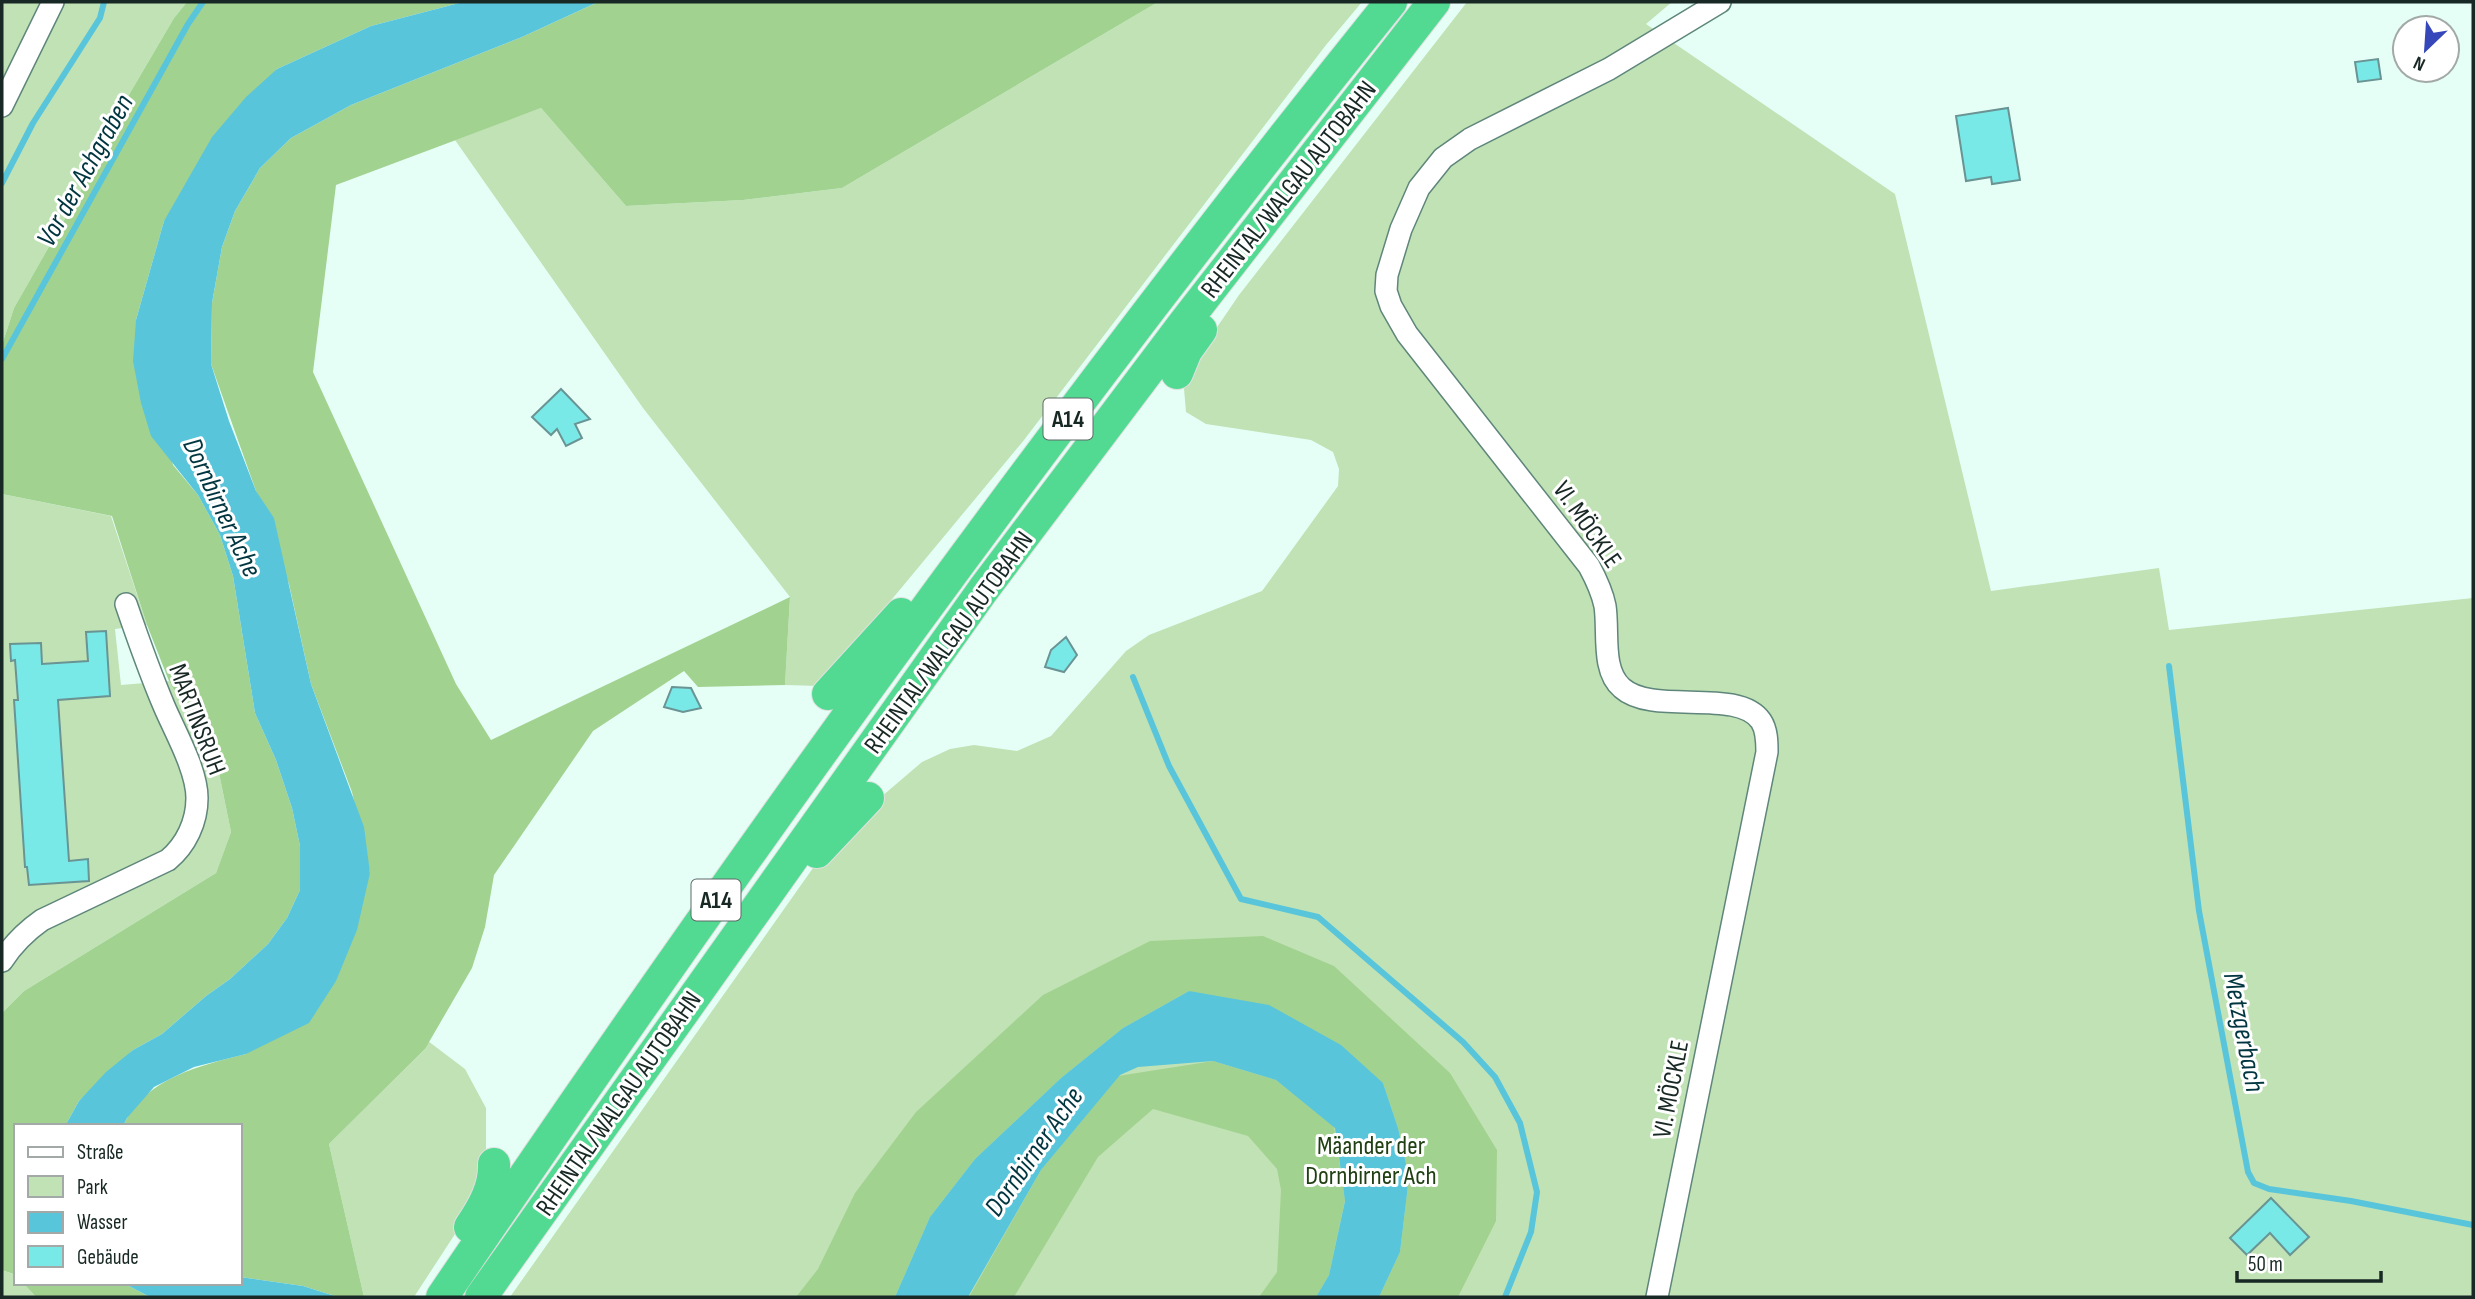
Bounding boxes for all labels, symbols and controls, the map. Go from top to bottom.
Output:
north arrow [2391,14,2461,84]
text: N [2410,50,2429,76]
street label: RHEINTAL/WALGAU AUTOBAHN [1195,75,1384,305]
water label: Vor der Achgraben [30,89,141,252]
road number: A14 [1044,398,1092,440]
water label: Dornbirner Ache [175,433,268,582]
street label: VI. MÖCKLE [1546,475,1628,574]
street label: RHEINTAL/WALGAU AUTOBAHN [858,526,1040,760]
street label: MARTINSRUH [161,660,232,779]
road number: A14 [692,880,740,920]
water label: Metzgerbach [2216,970,2271,1095]
street label: RHEINTAL/WALGAU AUTOBAHN [530,986,708,1222]
street label: VI. MÖCKLE [1647,1038,1696,1141]
water label: Dornbirner Ache [978,1081,1091,1222]
legend [14,1124,242,1285]
park label: Mäander der Dornbirner Ach [1305,1131,1437,1192]
text: Straße [77,1140,123,1165]
text: Park [77,1175,108,1200]
text: Wasser [77,1210,128,1235]
scale bar [2237,1240,2380,1284]
text: Gebäude [77,1245,139,1270]
text: 50 m [2248,1252,2283,1277]

